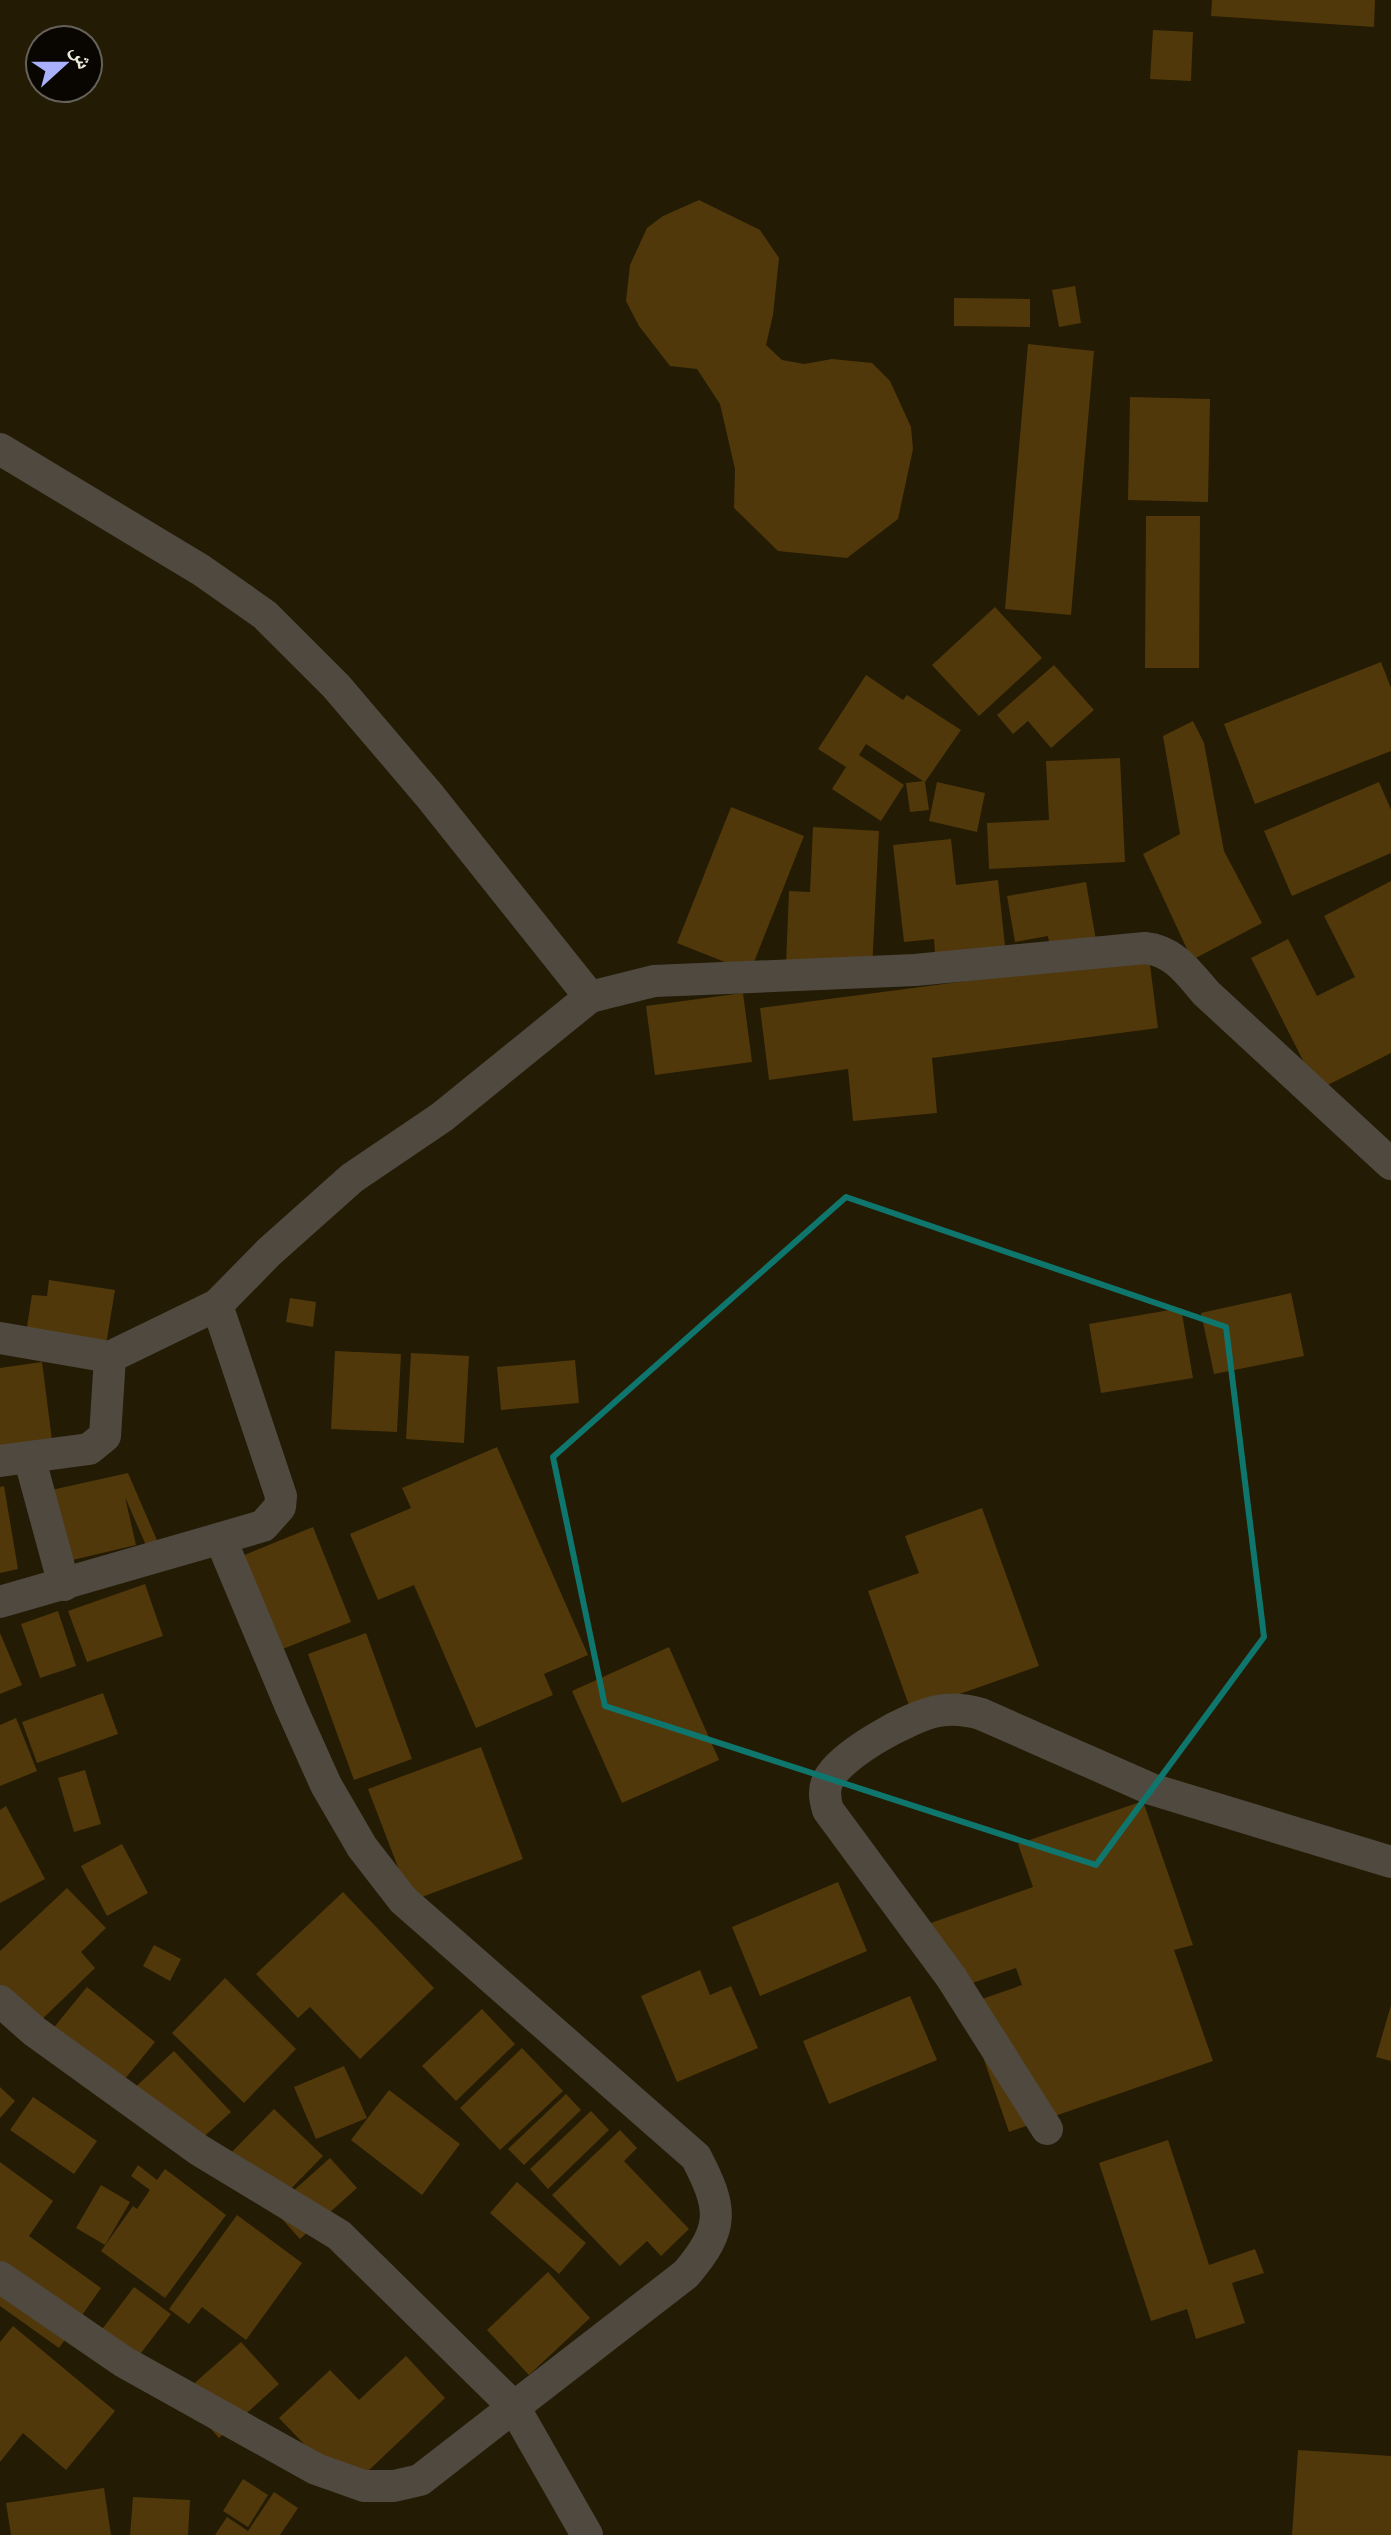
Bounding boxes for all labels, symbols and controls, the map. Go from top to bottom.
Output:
north arrow [24,24,104,104]
text: ش [65,41,99,73]

